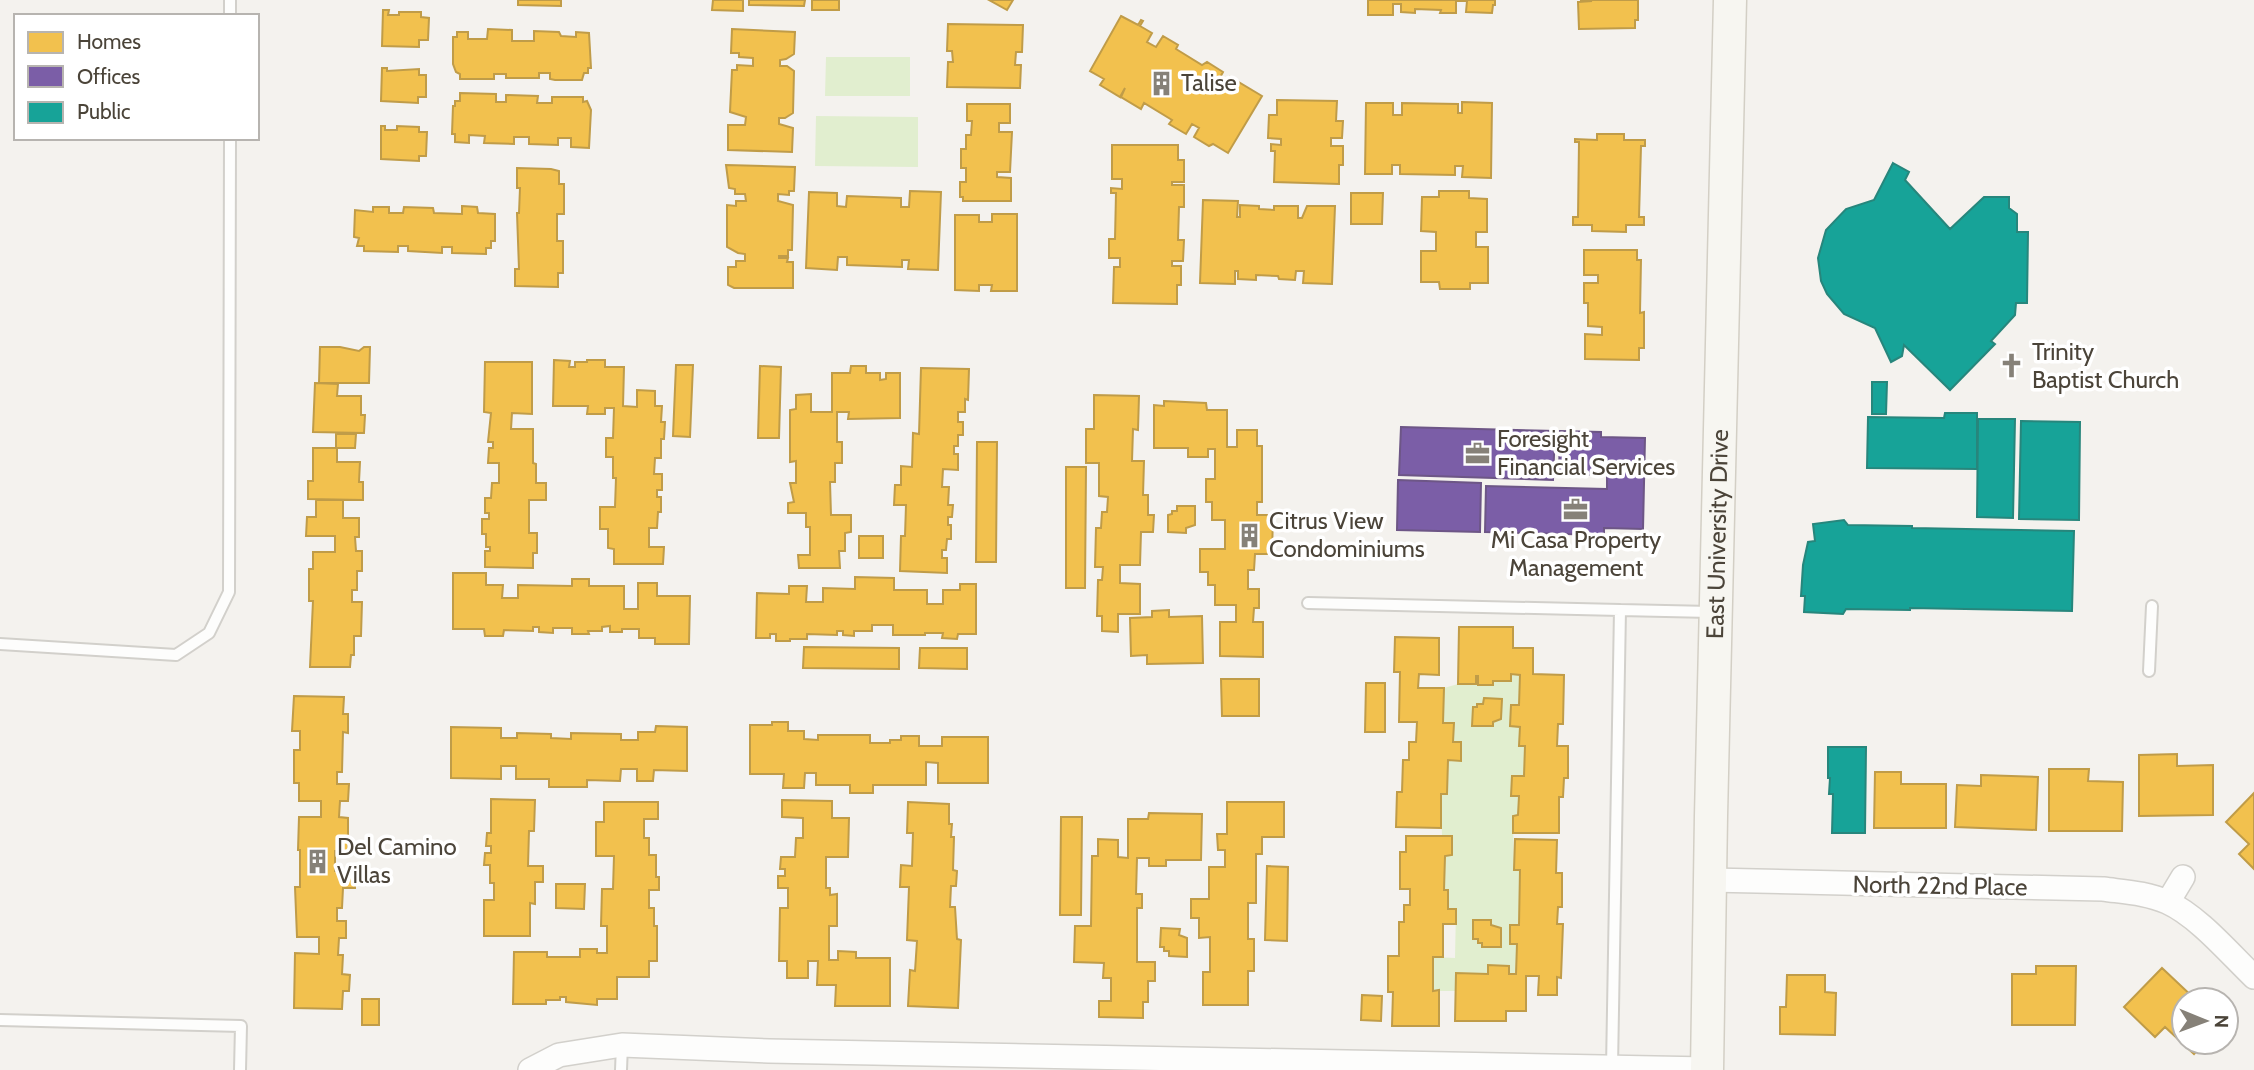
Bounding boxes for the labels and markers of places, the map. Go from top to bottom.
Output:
place label: Talise [1181,68,1237,97]
building icon: Talise [1147,69,1175,97]
place label: Trinity Baptist Church [2032,337,2179,394]
church icon: Trinity Baptist Church [1998,352,2026,380]
place label: Foresight Financial Services [1497,424,1675,481]
office icon: Foresight Financial Services [1463,439,1491,467]
office icon: Mi Casa Property Management [1562,495,1590,523]
place label: Citrus View Condominiums [1269,506,1425,563]
building icon: Citrus View Condominiums [1235,521,1263,549]
place label: Mi Casa Property Management [1491,525,1661,582]
place label: Del Camino Villas [337,832,457,889]
building icon: Del Camino Villas [303,847,331,875]

